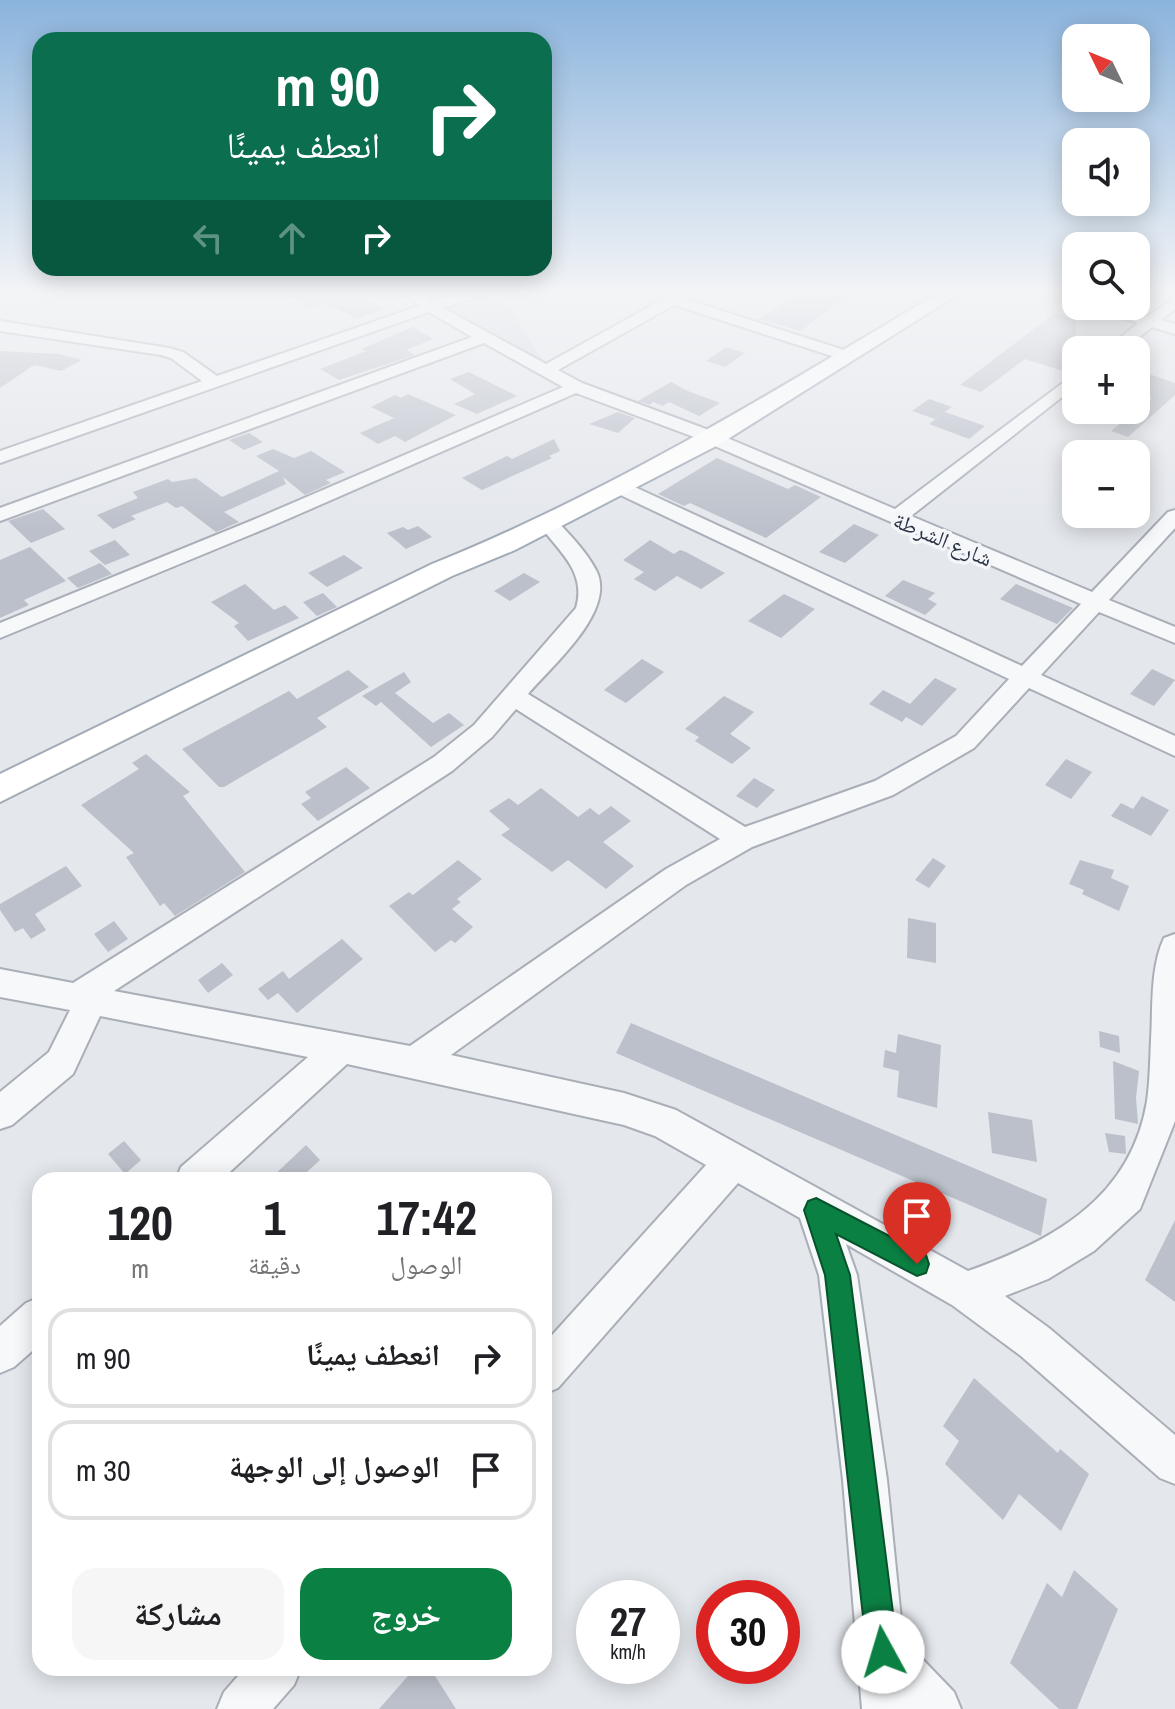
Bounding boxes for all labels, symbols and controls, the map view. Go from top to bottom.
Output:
north arrow [1062,24,1150,112]
map controls [1062,24,1150,528]
text: 90 m [275,48,380,123]
icon: right [408,64,512,168]
text: انعطف يمينًا [227,121,380,169]
button: sound [1062,128,1150,216]
icon: left [186,216,230,260]
icon: ahead [270,216,314,260]
icon: right [354,216,398,260]
button: search [1062,232,1150,320]
button: + [1062,336,1150,424]
button: − [1062,440,1150,528]
street label: شارع الشرطة [889,505,997,573]
pin [883,1182,951,1264]
text: 1 [264,1185,285,1250]
text: 17:42 [376,1185,477,1250]
text: 120 [107,1190,173,1255]
icon: arrive [895,1194,939,1238]
text: دقيقة [248,1247,301,1282]
text: الوصول [390,1247,462,1282]
text: m [131,1251,149,1286]
text: انعطف يمينًا [306,1334,440,1374]
icon: right [464,1336,508,1380]
text: 90 m [76,1338,131,1378]
text: الوصول إلى الوجهة [229,1446,440,1486]
icon: arrive [464,1448,508,1492]
text: 30 m [76,1450,131,1490]
button: مشاركة [72,1568,284,1660]
button: خروج [300,1568,512,1660]
speed limit sign: 30 [696,1580,800,1684]
text: 27 [610,1595,646,1648]
position arrow [841,1610,925,1694]
text: km/h [610,1638,646,1665]

